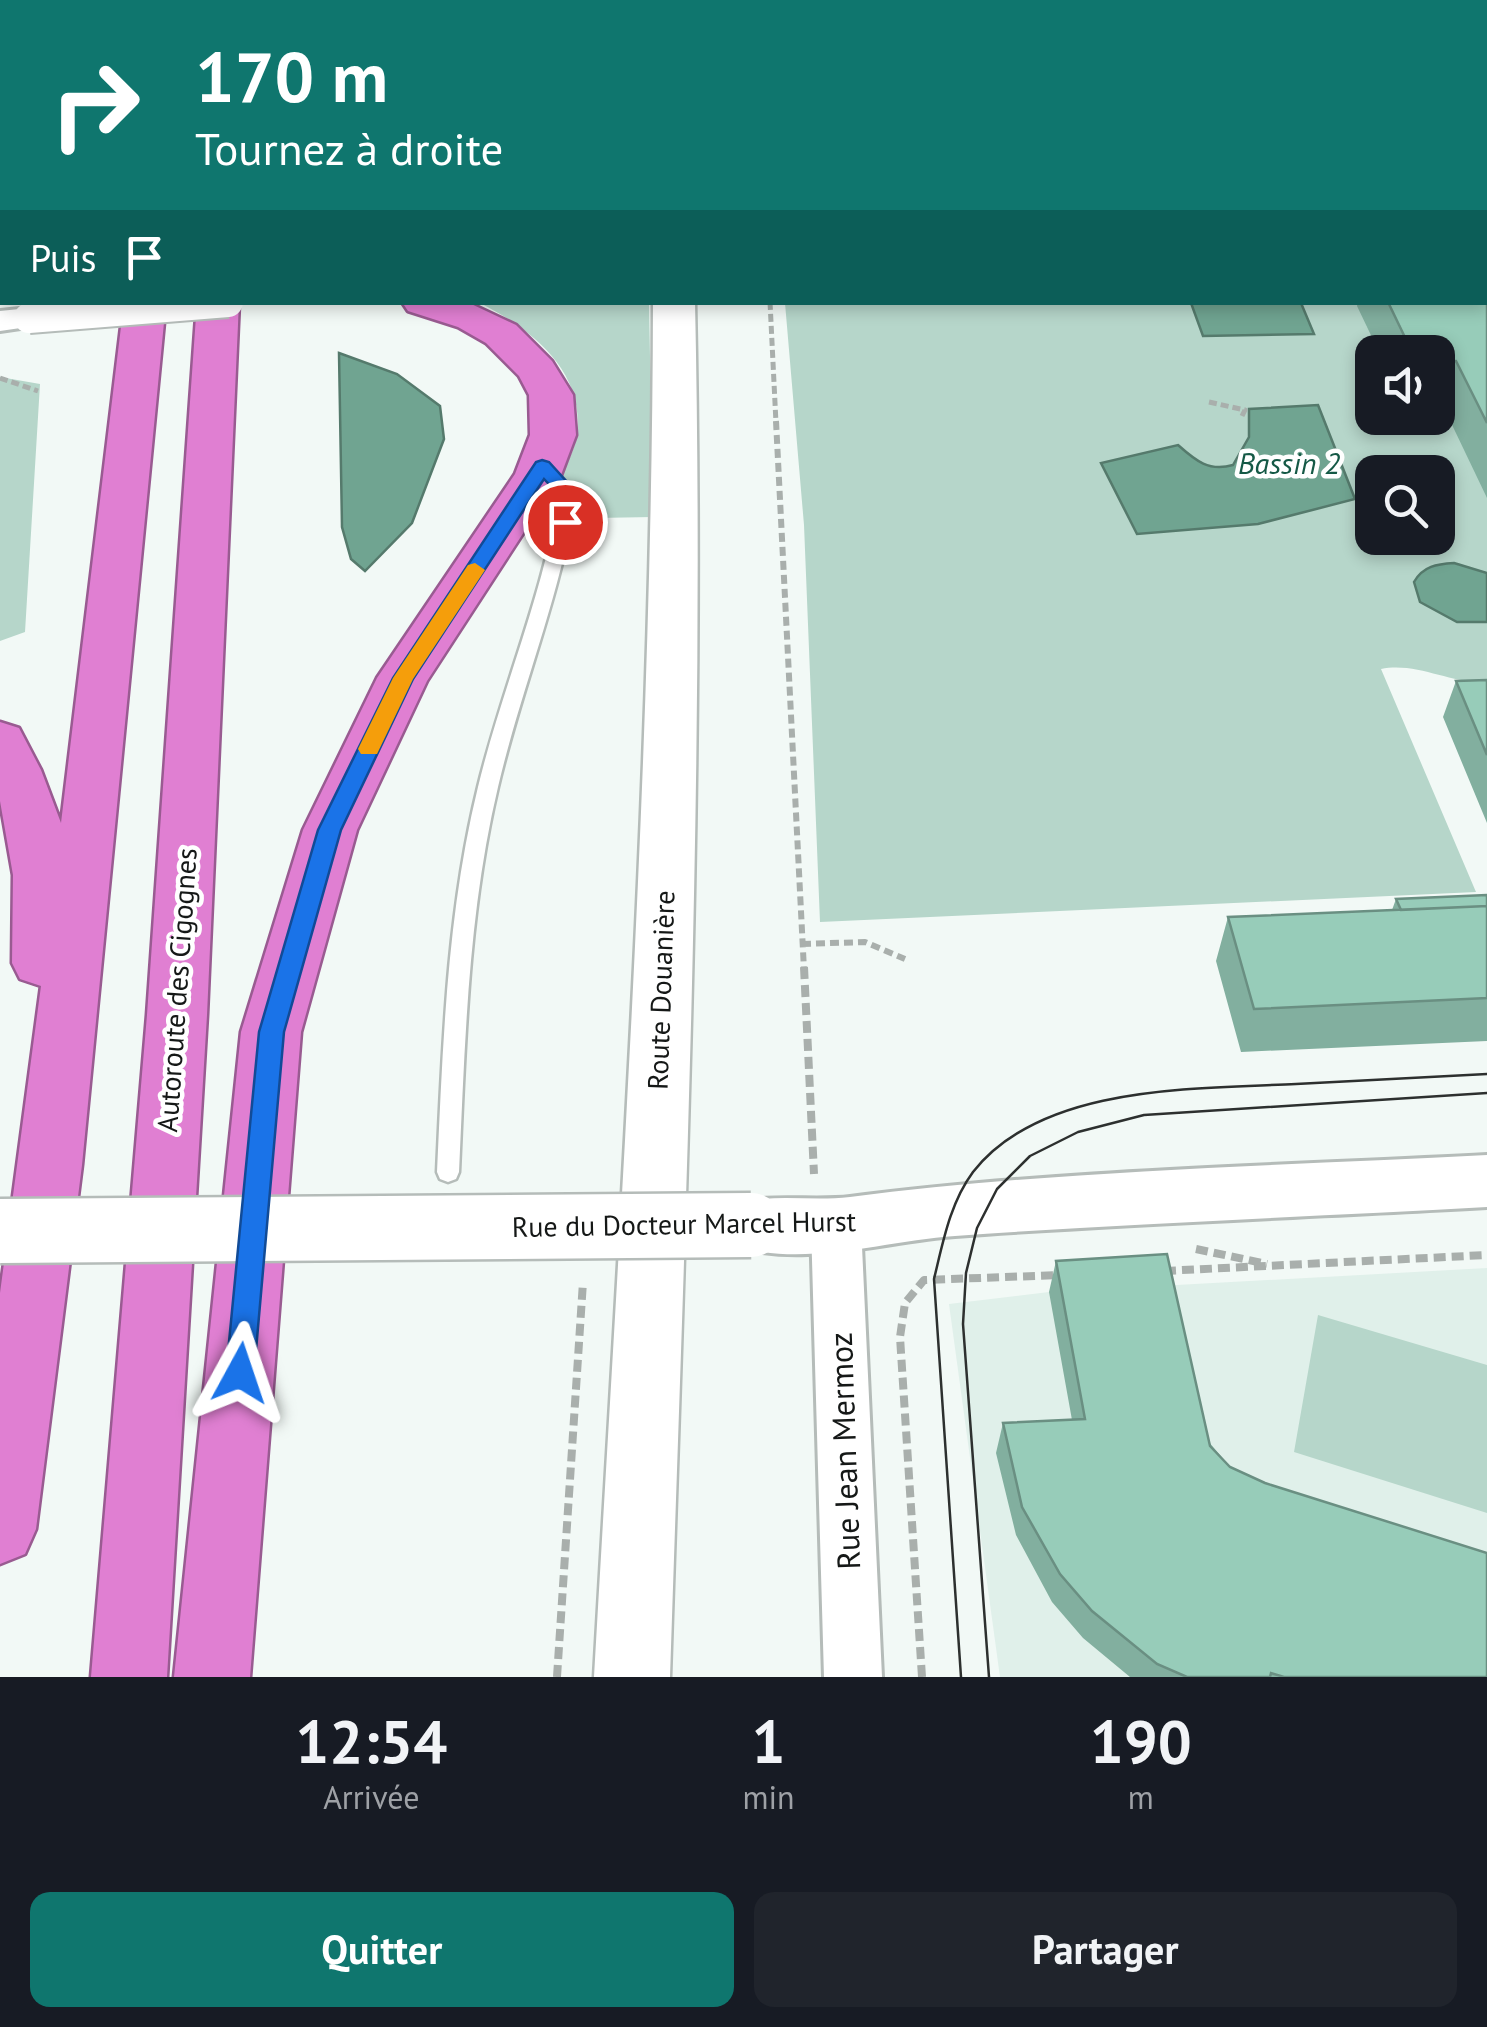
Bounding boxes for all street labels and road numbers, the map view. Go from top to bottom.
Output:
street label: Autoroute des Cigognes [148,847,205,1133]
street label: Route Douanière [639,890,682,1090]
street label: Rue du Docteur Marcel Hurst [512,1202,857,1245]
street label: Rue Jean Mermoz [819,1332,869,1571]

